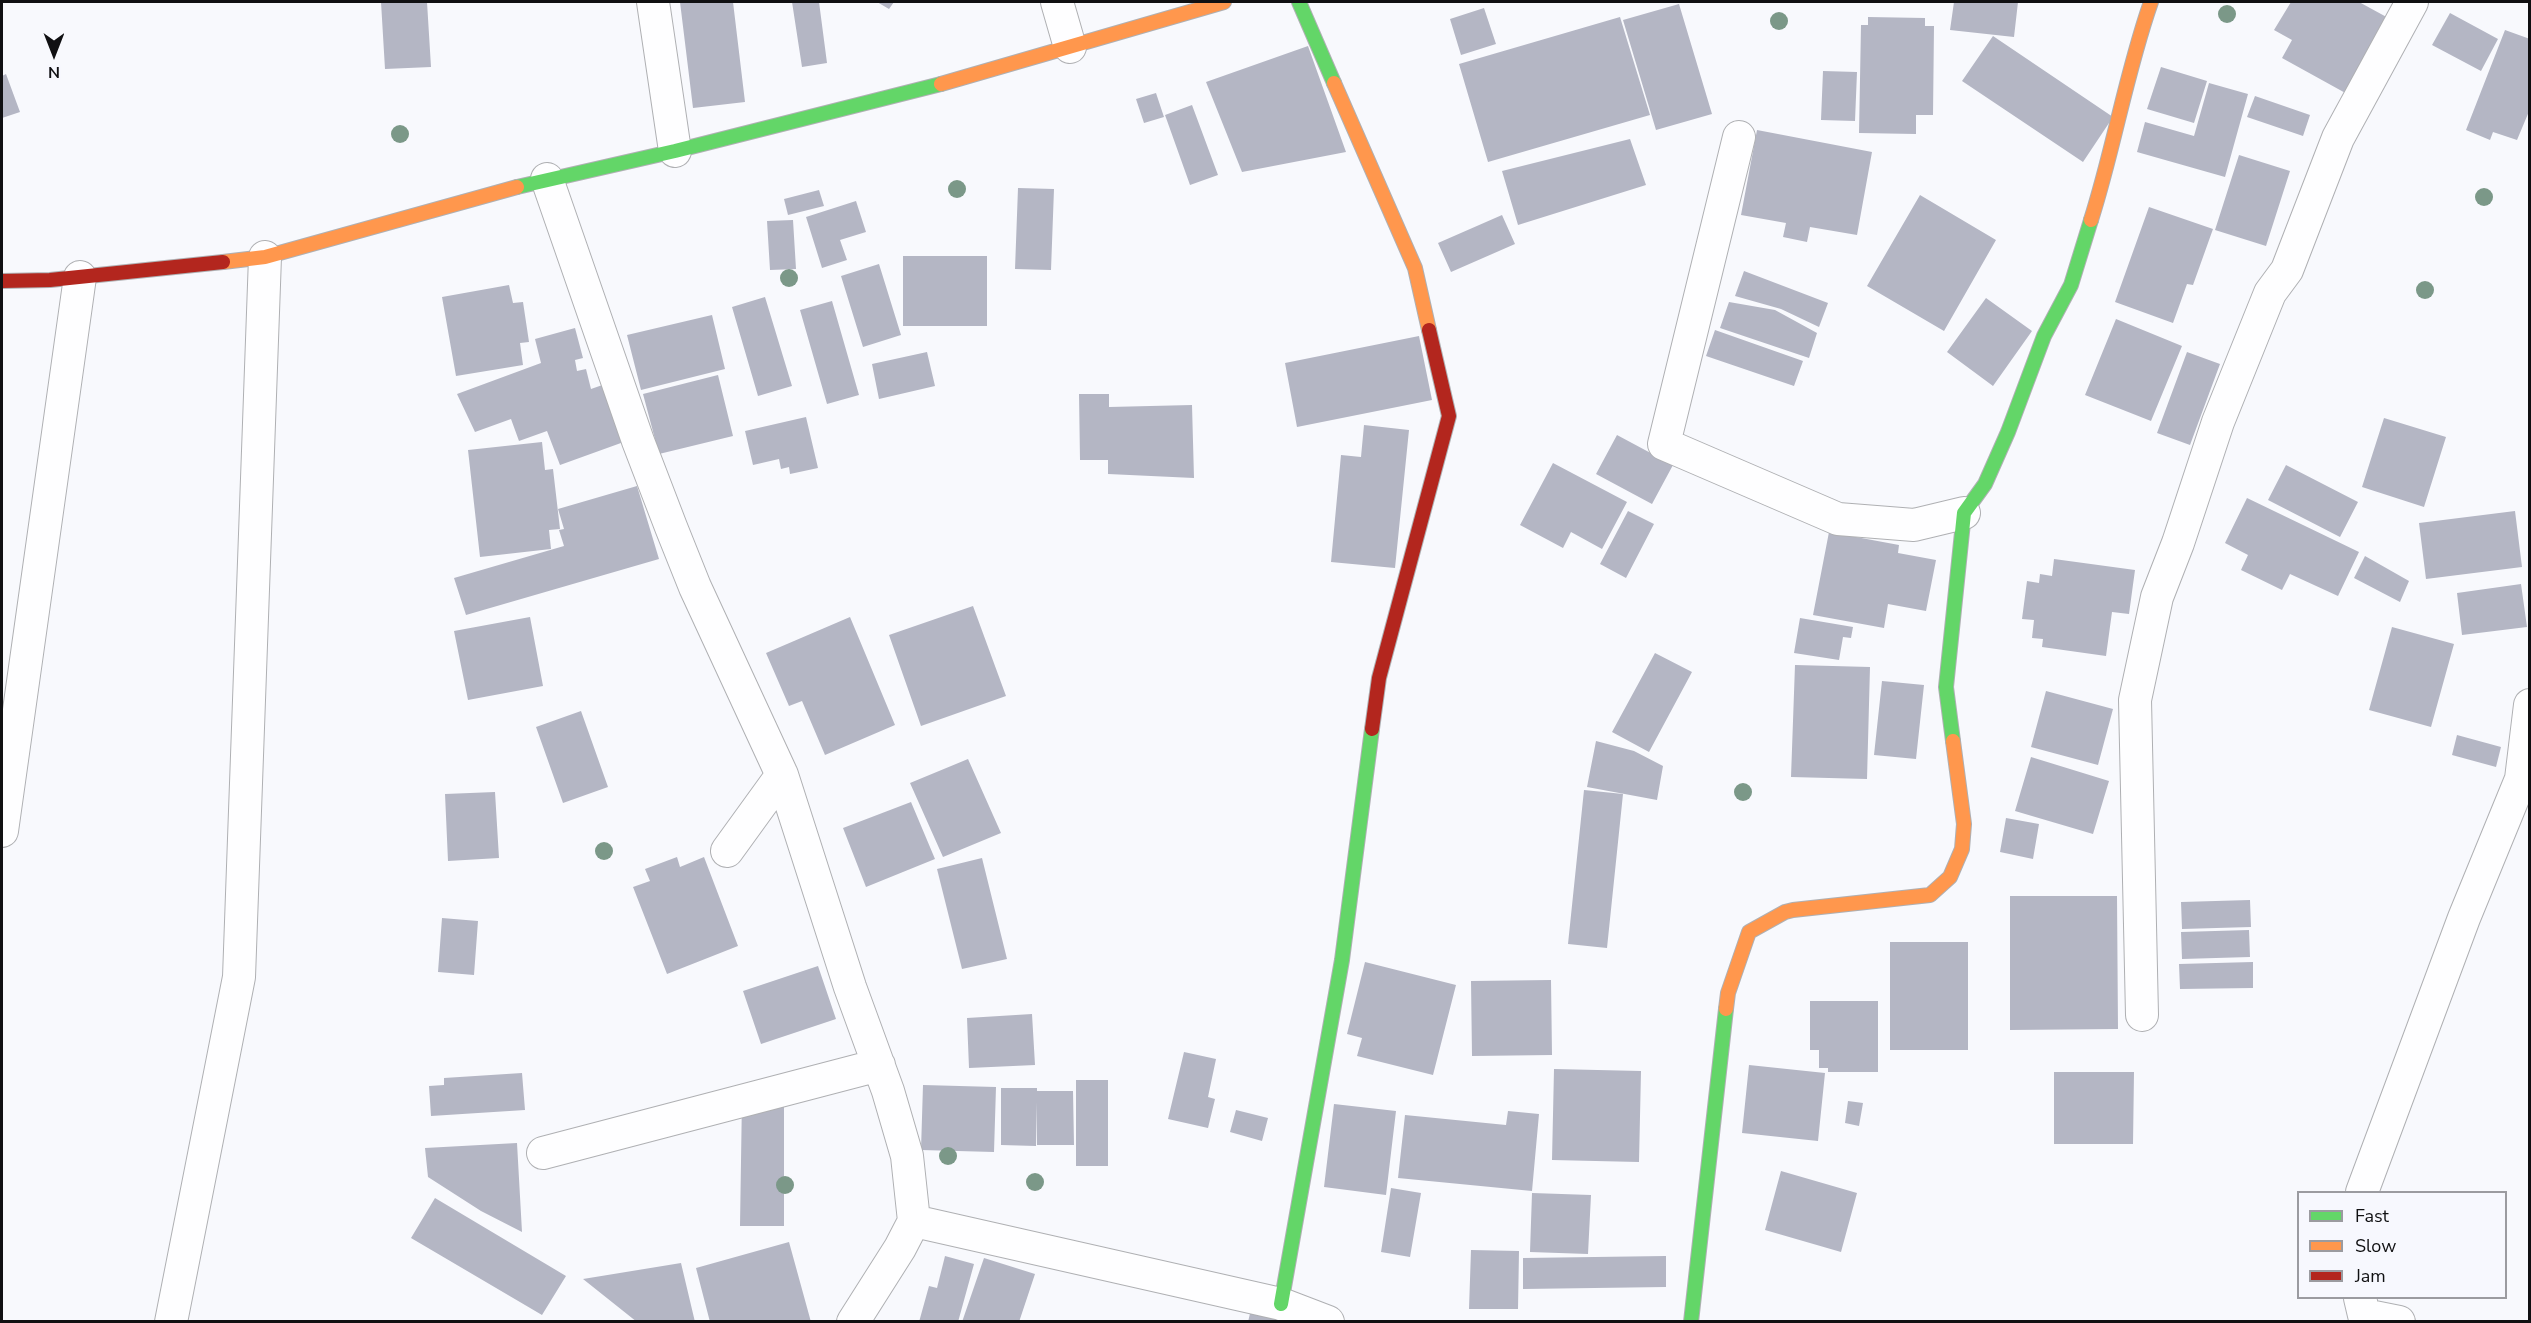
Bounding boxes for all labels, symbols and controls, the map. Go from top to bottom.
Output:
north arrow [24,24,84,84]
text: N [48,61,60,83]
legend [2297,1191,2507,1299]
text: Fast [2355,1204,2389,1228]
text: Slow [2355,1234,2396,1258]
text: Jam [2355,1264,2386,1288]

